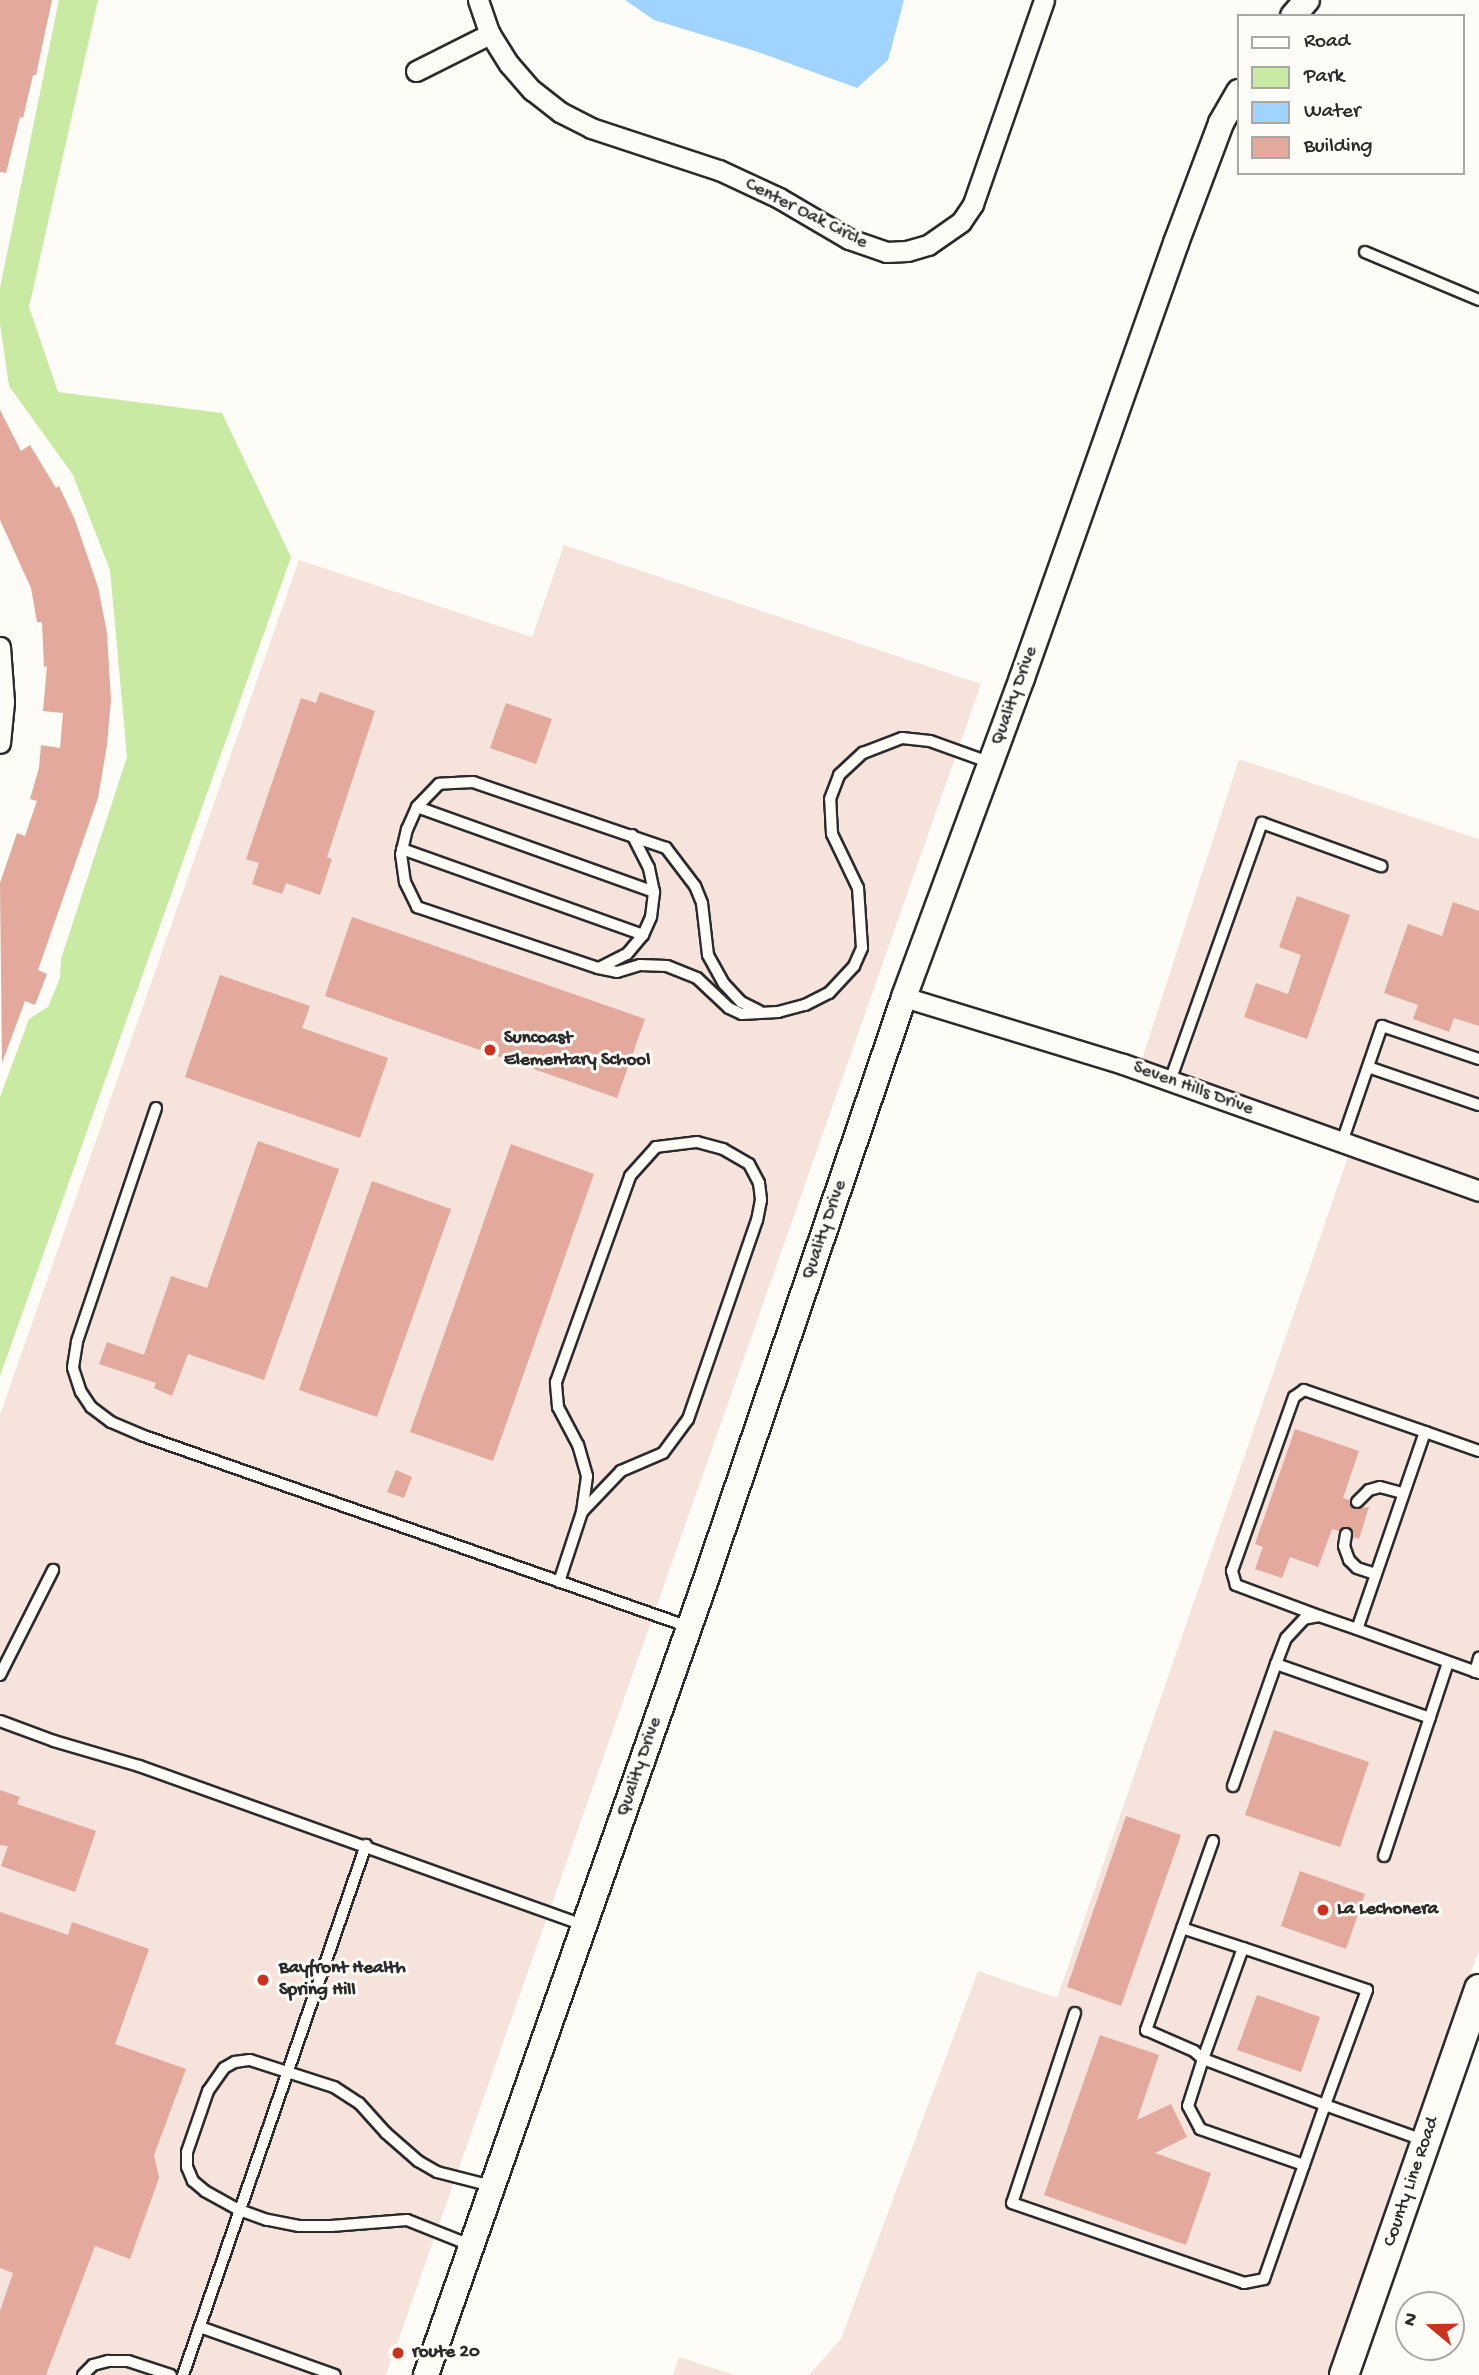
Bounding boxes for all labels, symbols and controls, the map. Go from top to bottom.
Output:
legend [1238,14,1465,175]
text: Road [1304,30,1350,55]
text: Park [1304,65,1344,90]
text: Water [1304,100,1360,125]
text: Building [1304,135,1373,160]
street label: Center Oak Circle [741,173,871,255]
street label: Quality Drive [987,643,1043,749]
place label: Suncoast Elementary School [504,1028,650,1072]
marker: Suncoast Elementary School [482,1042,498,1058]
street label: Seven Hills Drive [1130,1057,1256,1121]
street label: Quality Drive [797,1177,853,1283]
street label: Quality Drive [612,1714,668,1820]
place label: La Lechonera [1337,1899,1438,1921]
marker: La Lechonera [1315,1902,1331,1918]
place label: Bayfront Health Spring Hill [279,1958,406,2002]
marker: Bayfront Health Spring Hill [253,1970,273,1990]
street label: County Line Road [1379,2114,1445,2250]
north arrow [1395,2291,1465,2361]
text: N [1399,2310,1424,2329]
place label: route 20 [412,2342,480,2364]
marker: route 20 [390,2345,406,2361]

